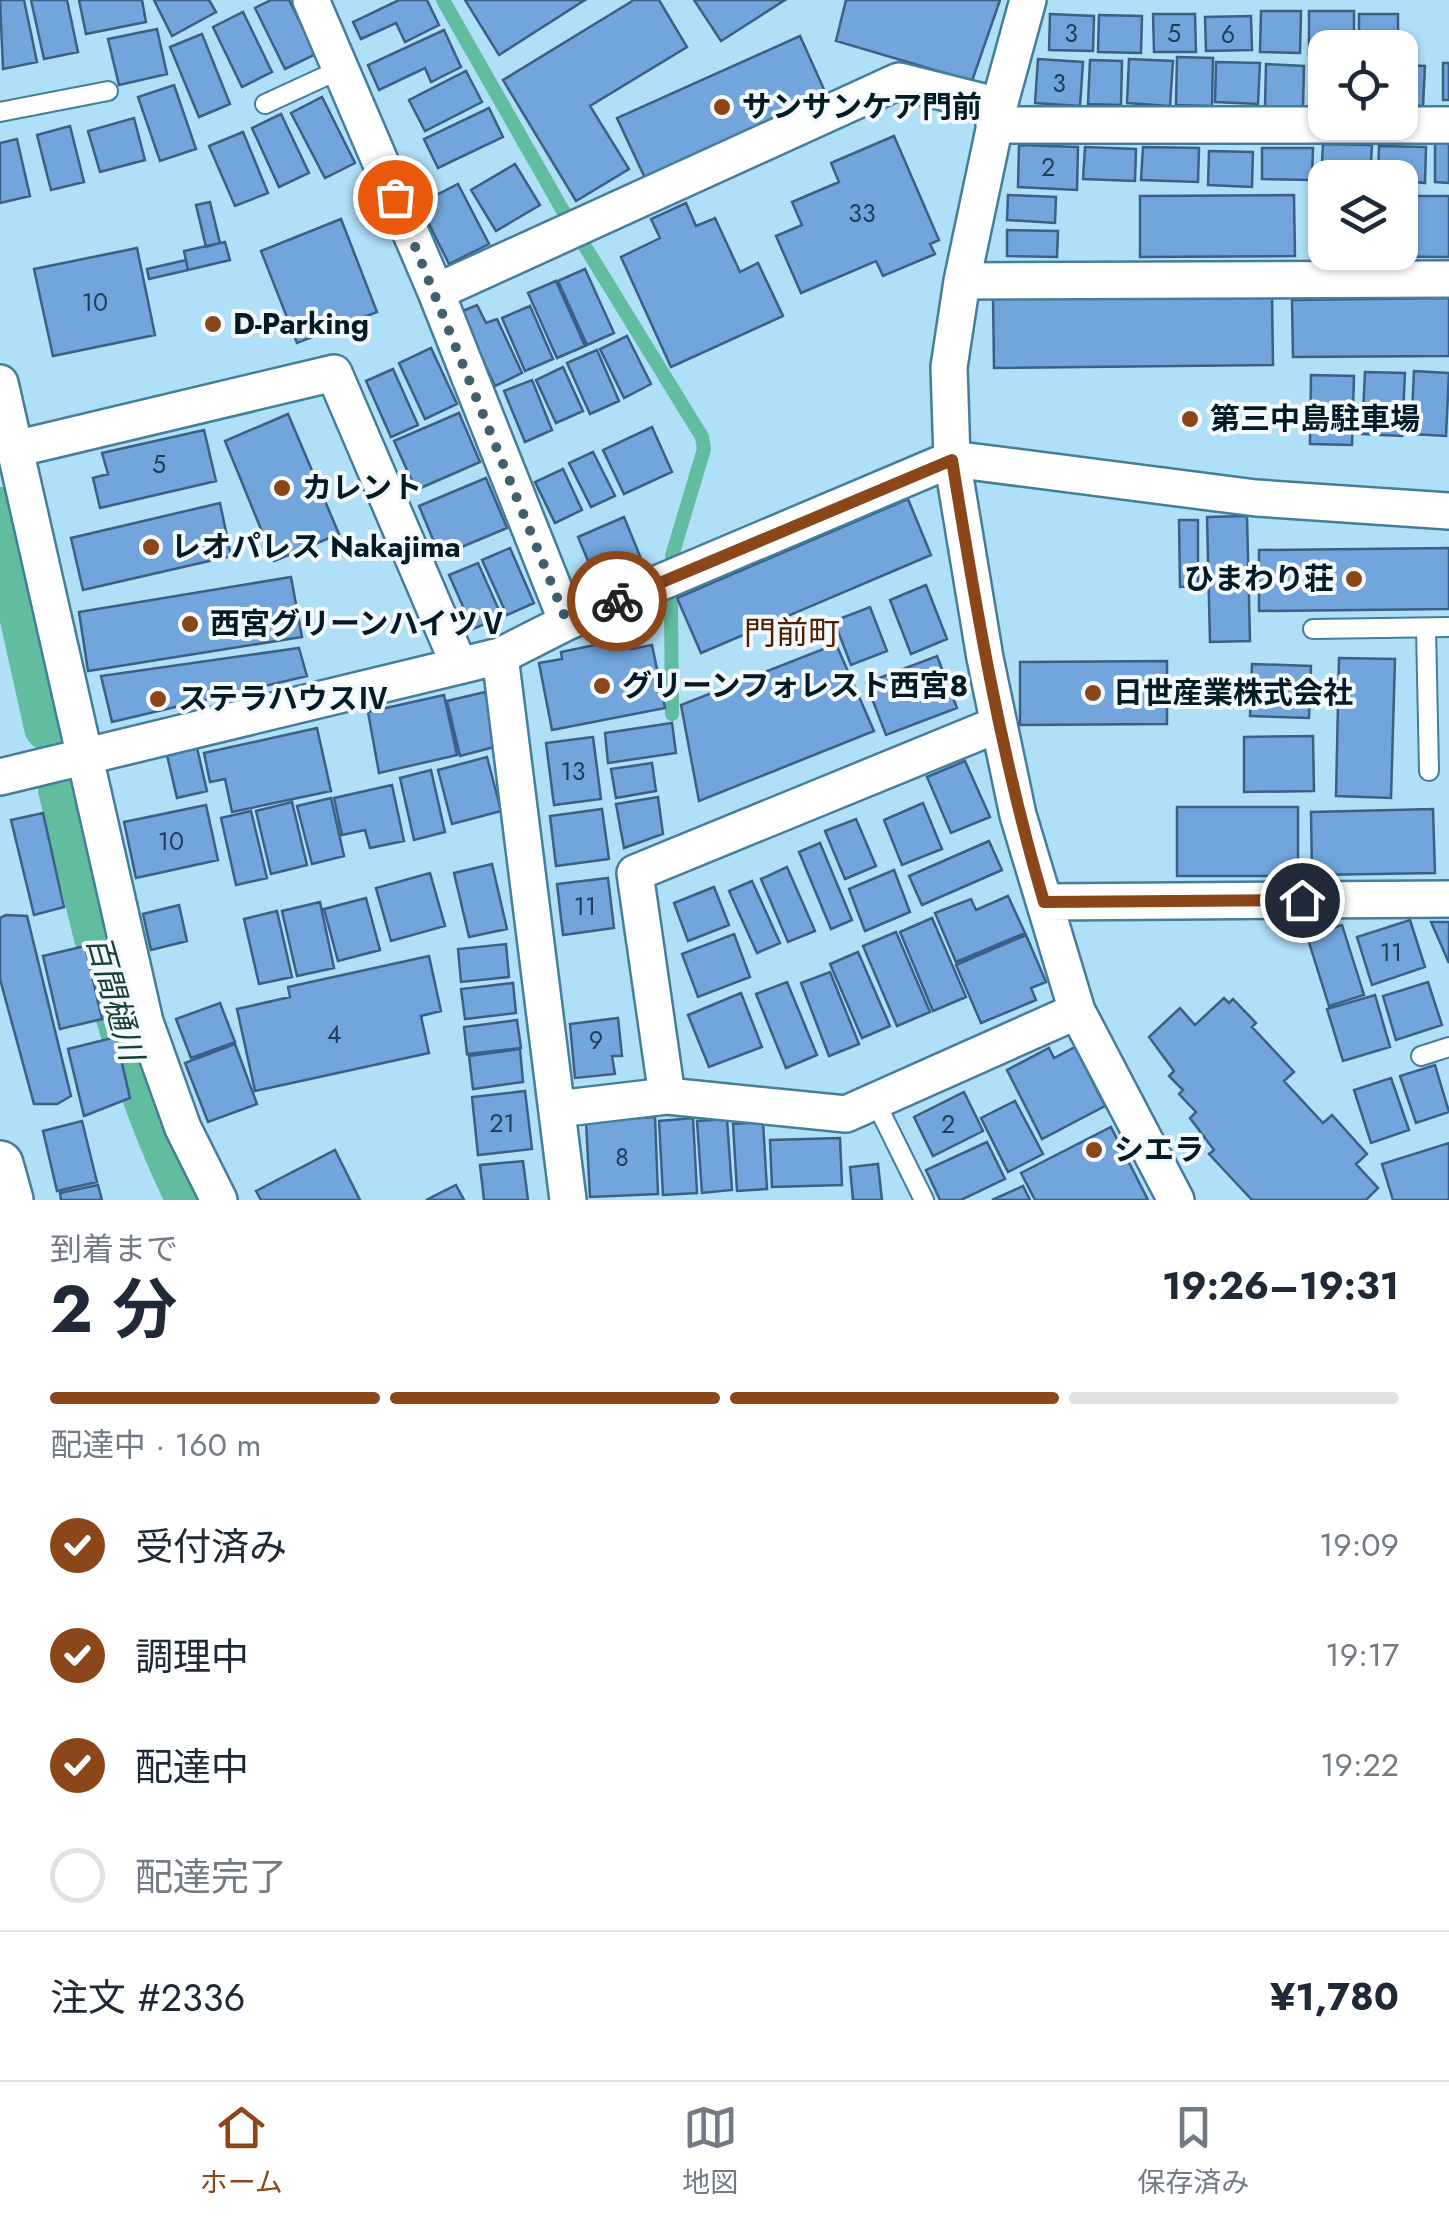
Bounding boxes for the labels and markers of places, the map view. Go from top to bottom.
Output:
place label: サンサンケア門前 [742,85,982,128]
marker: サンサンケア門前 [711,96,733,118]
pin [353,155,438,240]
place label: D-Parking [233,302,369,345]
marker: D-Parking [202,313,224,335]
place label: 第三中島駐車場 [1210,397,1420,440]
marker: 第三中島駐車場 [1179,408,1201,430]
place label: カレント [302,466,422,509]
marker: カレント [271,477,293,499]
place label: レオパレス Nakajima [171,525,461,568]
marker: レオパレス Nakajima [140,536,162,558]
place label: ひまわり荘 [1184,557,1334,600]
marker: ひまわり荘 [1343,568,1365,590]
place label: 西宮グリーンハイツⅤ [210,602,508,645]
marker: 西宮グリーンハイツⅤ [179,613,201,635]
place label: グリーンフォレスト西宮8 [622,664,968,707]
place label: 日世産業株式会社 [1113,671,1353,714]
marker: グリーンフォレスト西宮8 [591,675,613,697]
place label: ステラハウスⅣ [178,677,388,720]
marker: 日世産業株式会社 [1082,682,1104,704]
marker: ステラハウスⅣ [147,688,169,710]
pin [1260,858,1345,943]
place label: シエラ [1114,1128,1204,1171]
marker: シエラ [1083,1139,1105,1161]

